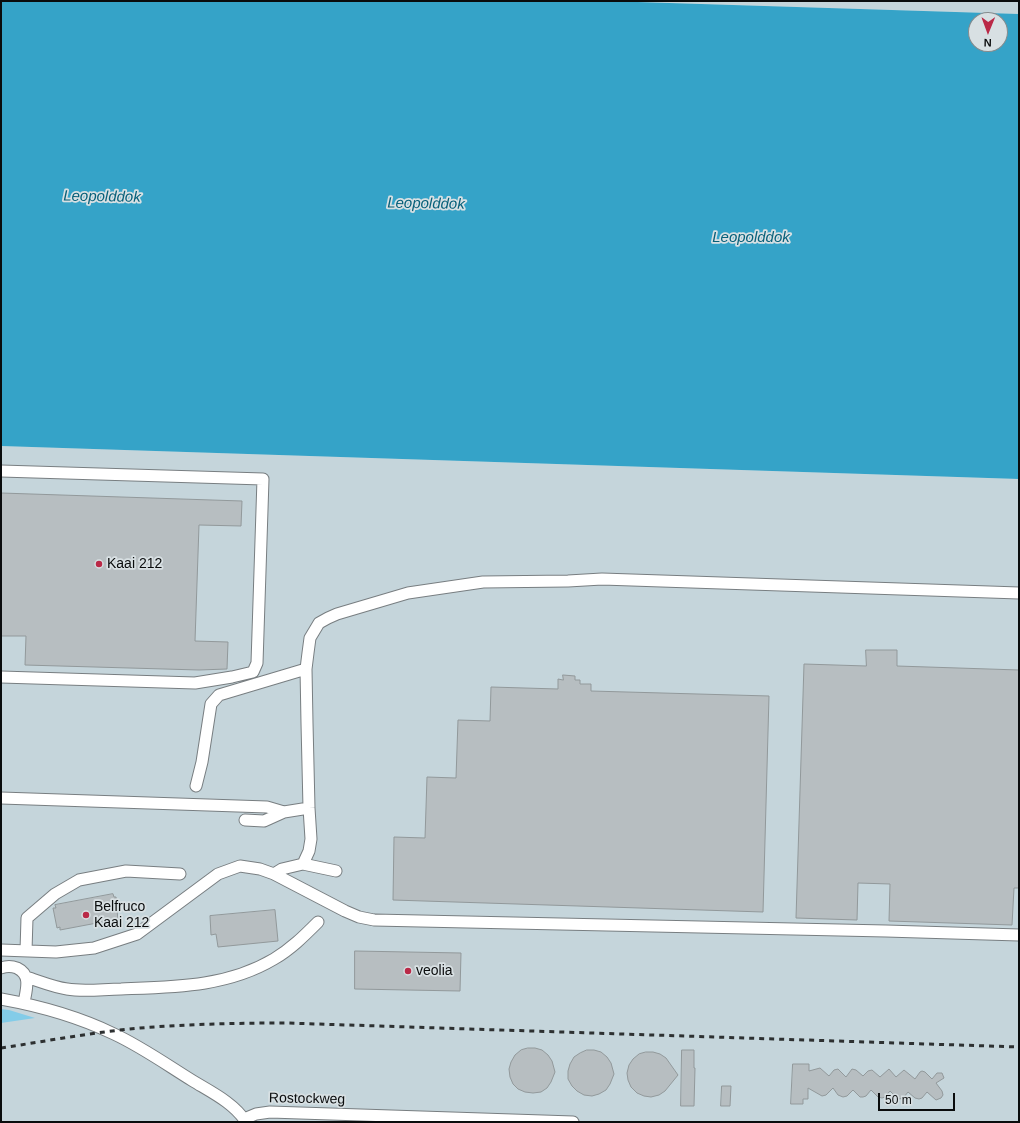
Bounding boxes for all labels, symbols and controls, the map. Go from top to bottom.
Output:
north arrow [968,12,1008,52]
text: N [984,37,992,49]
water label: Leopolddok [63,187,141,207]
water label: Leopolddok [387,194,465,214]
water label: Leopolddok [712,229,790,247]
place label: Kaai 212 [107,556,162,572]
marker: Kaai 212 [94,559,104,569]
place label: Belfruco Kaai 212 [94,899,149,932]
marker: Belfruco Kaai 212 [81,910,91,920]
place label: veolia [416,963,453,979]
marker: veolia [403,966,413,976]
scale bar [880,1085,957,1111]
street label: Rostockweg [269,1090,345,1108]
text: 50 m [885,1093,912,1107]

